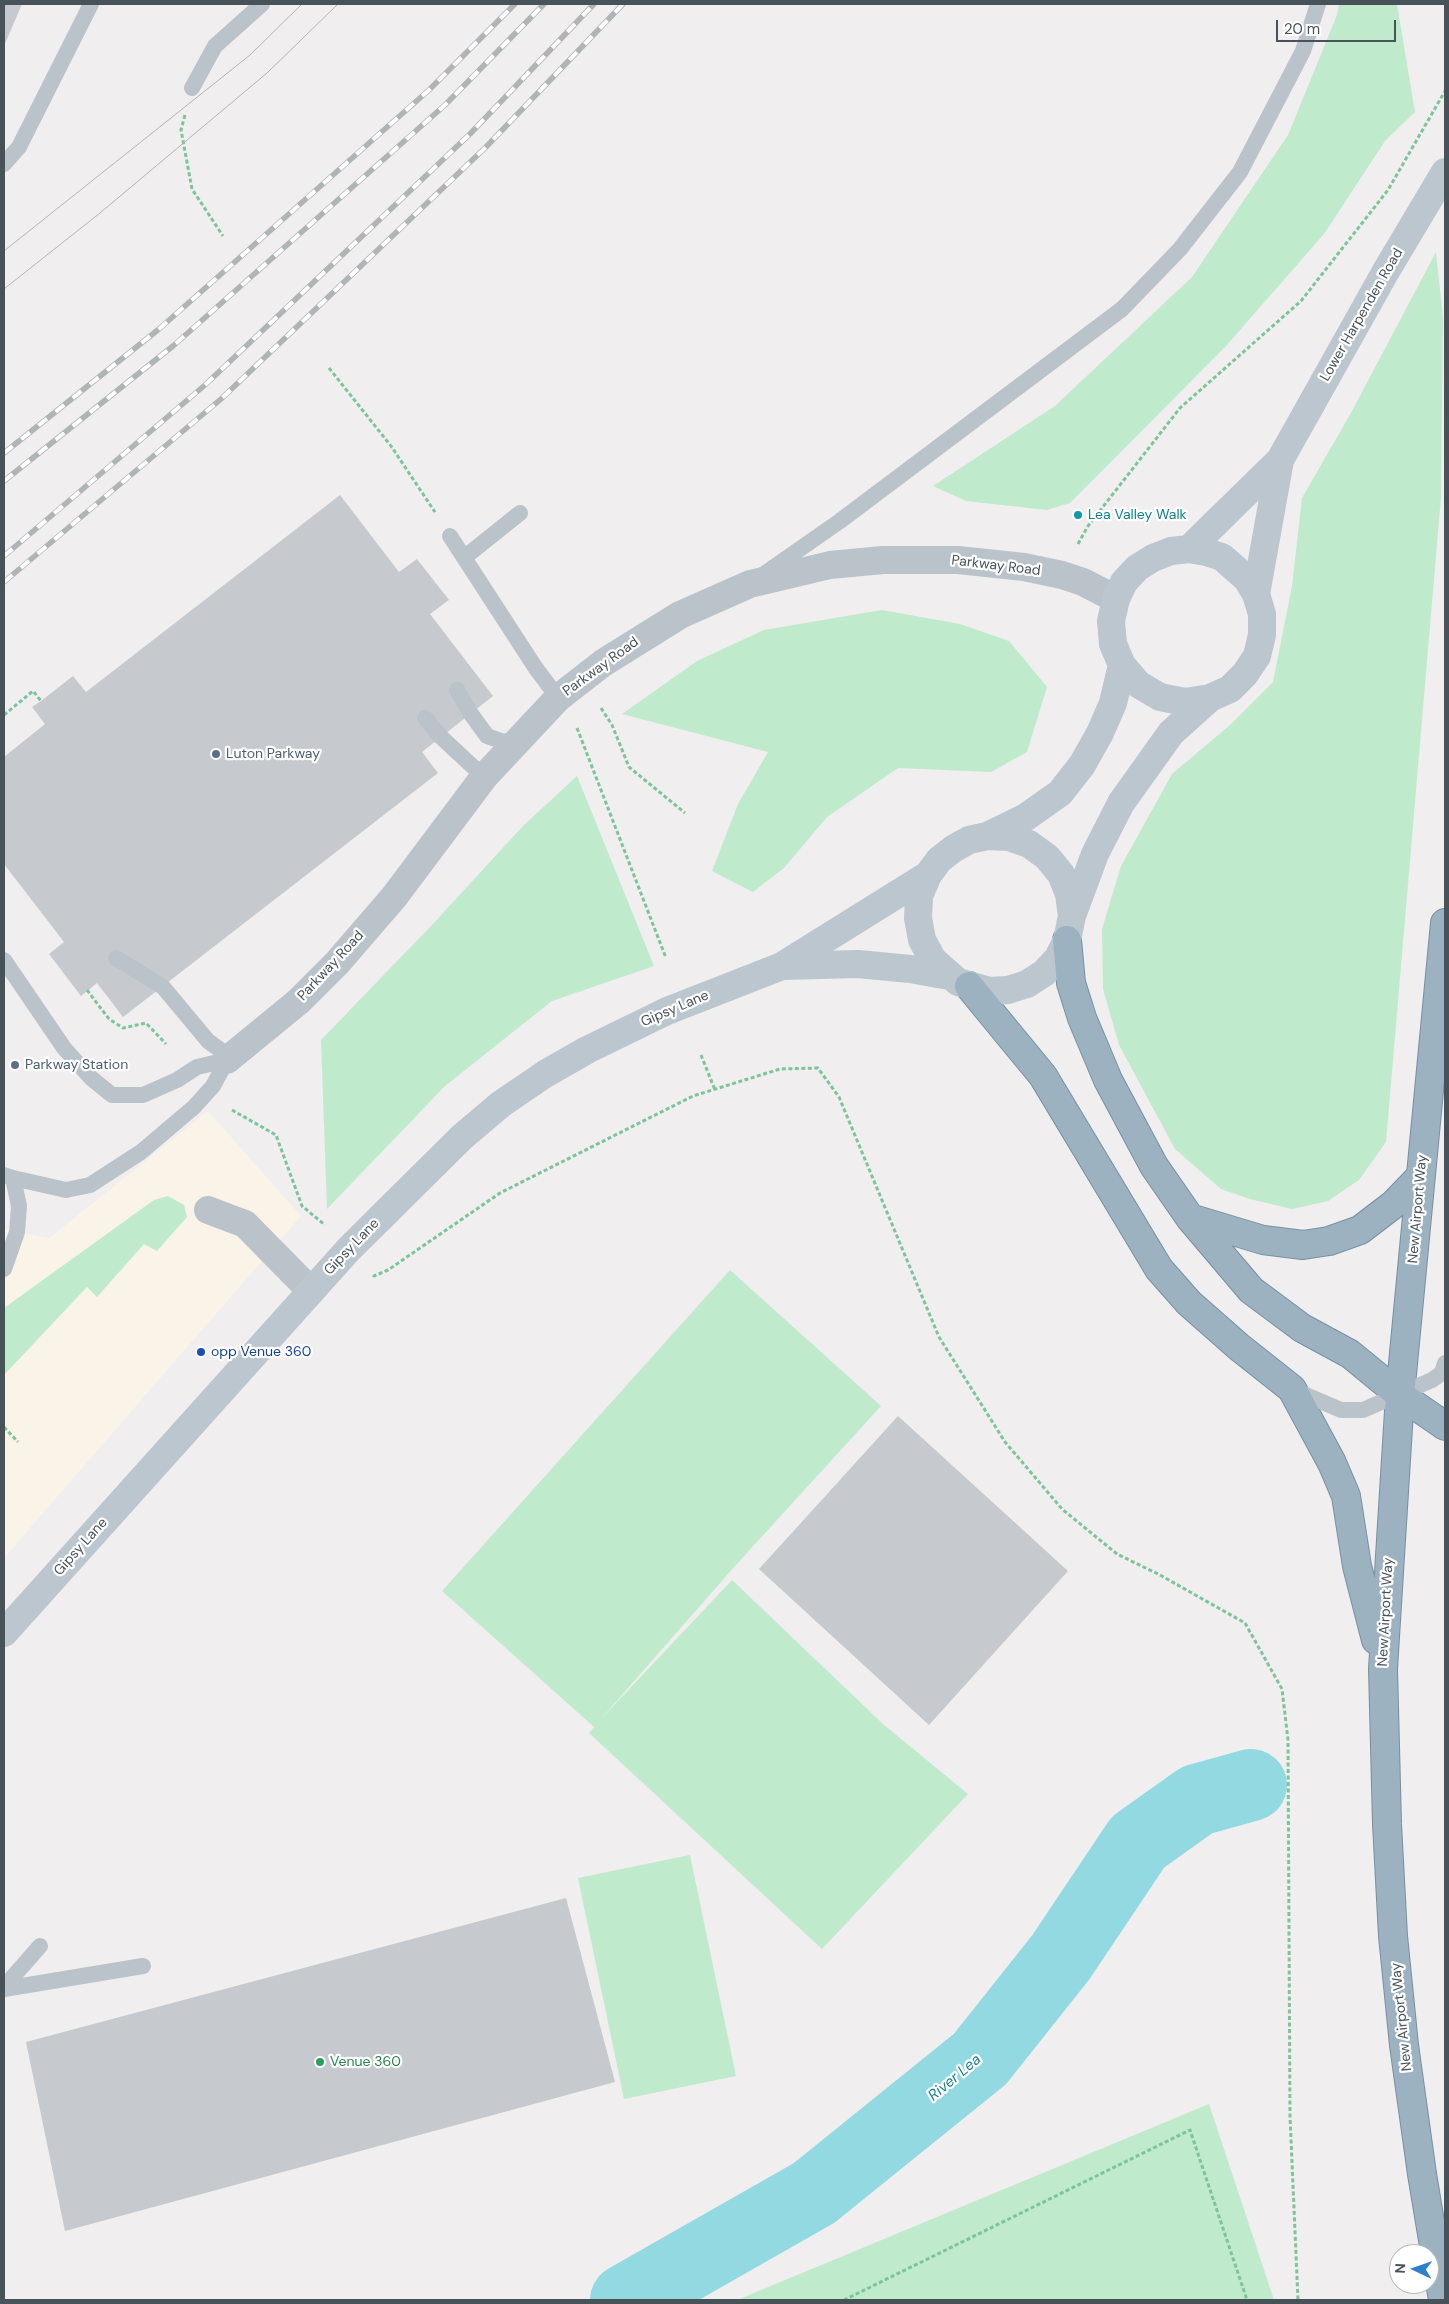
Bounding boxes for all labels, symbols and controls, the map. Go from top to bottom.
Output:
scale bar [1279,10,1399,42]
text: 20 m [1284,19,1320,39]
street label: Lower Harpenden Road [1317,246,1407,384]
place label: Lea Valley Walk [1088,507,1187,523]
marker: Lea Valley Walk [1072,509,1084,521]
street label: Parkway Road [951,552,1041,580]
street label: Parkway Road [560,634,642,700]
place label: Luton Parkway [226,746,320,762]
marker: Luton Parkway [210,748,222,760]
street label: Parkway Road [294,928,368,1004]
street label: Gipsy Lane [639,987,711,1031]
place label: Parkway Station [25,1057,128,1073]
marker: Parkway Station [9,1059,21,1071]
street label: New Airport Way [1405,1154,1431,1264]
street label: Gipsy Lane [321,1215,383,1279]
place label: opp Venue 360 [211,1344,311,1360]
marker: opp Venue 360 [195,1346,207,1358]
street label: Gipsy Lane [51,1515,111,1579]
street label: New Airport Way [1375,1557,1397,1667]
street label: New Airport Way [1388,1962,1416,2072]
water label: River Lea [925,2051,985,2105]
place label: Venue 360 [330,2054,401,2070]
marker: Venue 360 [314,2056,326,2068]
north arrow [1389,2244,1439,2294]
text: N [1391,2263,1409,2274]

